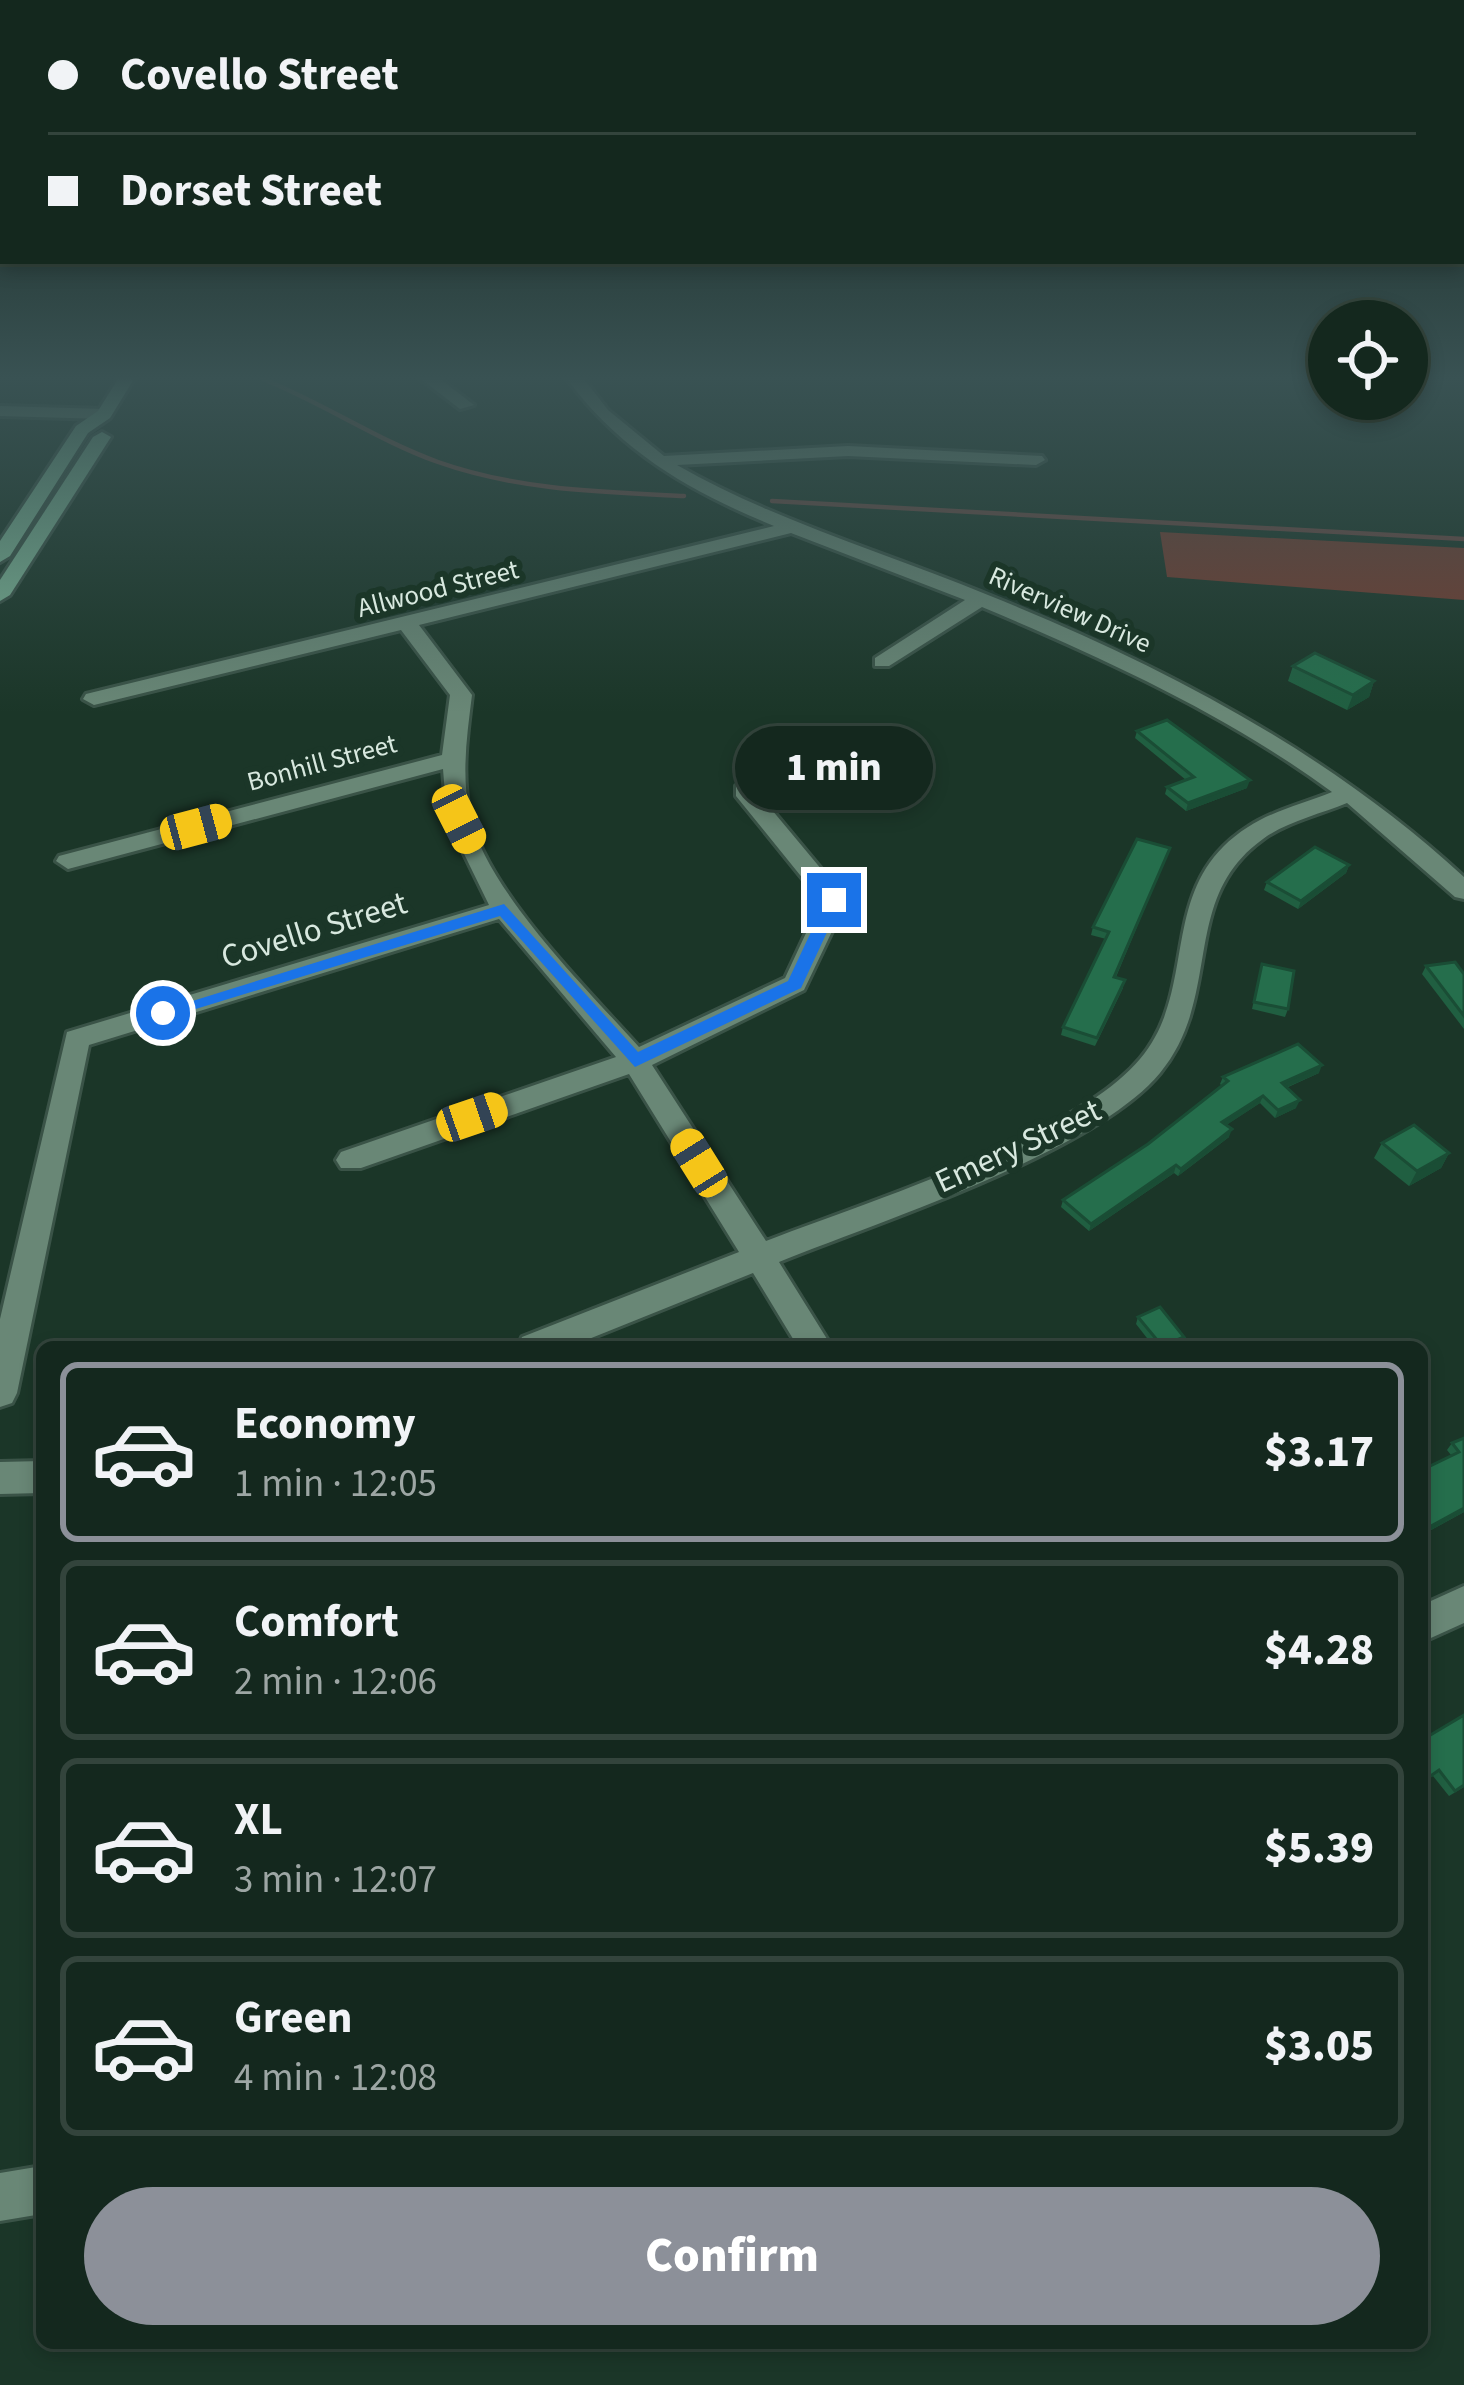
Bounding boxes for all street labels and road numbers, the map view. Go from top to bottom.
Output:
street label: Allwood Street [353,550,523,628]
street label: Riverview Drive [983,557,1157,663]
street label: Bonhill Street [243,724,401,802]
street label: Covello Street [215,879,413,981]
street label: Emery Street [927,1087,1109,1205]

